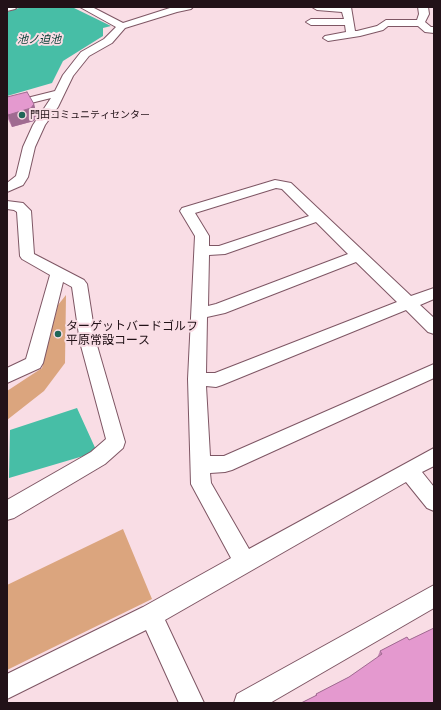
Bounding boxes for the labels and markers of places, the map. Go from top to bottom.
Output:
place label: 門田コミュニティセンター [30,109,150,121]
marker: 門田コミュニティセンター [17,110,27,120]
place label: ターゲットバードゴルフ 平原常設コース [66,320,198,348]
marker: ターゲットバードゴルフ 平原常設コース [53,329,63,339]

